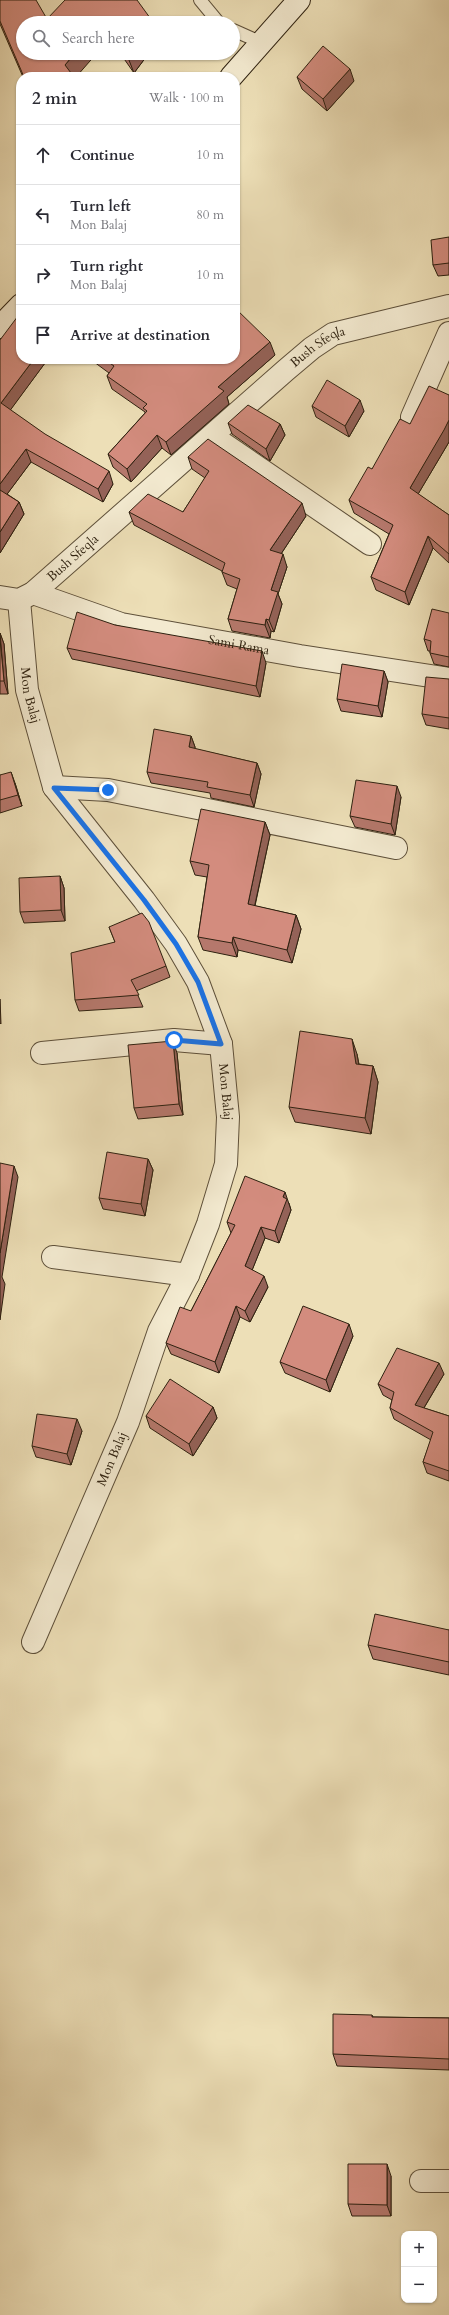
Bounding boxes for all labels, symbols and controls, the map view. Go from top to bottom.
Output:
search box [16,16,240,60]
icon: search [30,27,52,49]
text: Search here [62,28,135,48]
text: 2 min [32,87,77,110]
text: Walk · 100 m [149,89,224,107]
icon: ahead [32,144,54,166]
text: Continue [70,145,135,165]
text: 10 m [196,146,224,164]
text: Turn left [70,196,131,216]
icon: left [32,204,54,226]
text: 80 m [196,206,224,224]
text: Mon Balaj [70,216,127,234]
text: Turn right [70,256,143,276]
icon: right [32,264,54,286]
text: 10 m [196,266,224,284]
text: Mon Balaj [70,276,127,294]
street label: Bush Sfeqla [286,322,347,372]
icon: arrive [32,324,54,346]
text: Arrive at destination [70,325,210,345]
street label: Bush Sfeqla [43,530,103,586]
street label: Sami Rama [207,631,271,659]
street label: Mon Balaj [16,666,45,725]
route end [99,781,117,799]
route start [165,1031,183,1049]
street label: Mon Balaj [214,1062,237,1121]
street label: Mon Balaj [93,1429,131,1489]
map controls [401,2231,437,2303]
button: + [401,2231,437,2267]
button: − [401,2267,437,2303]

